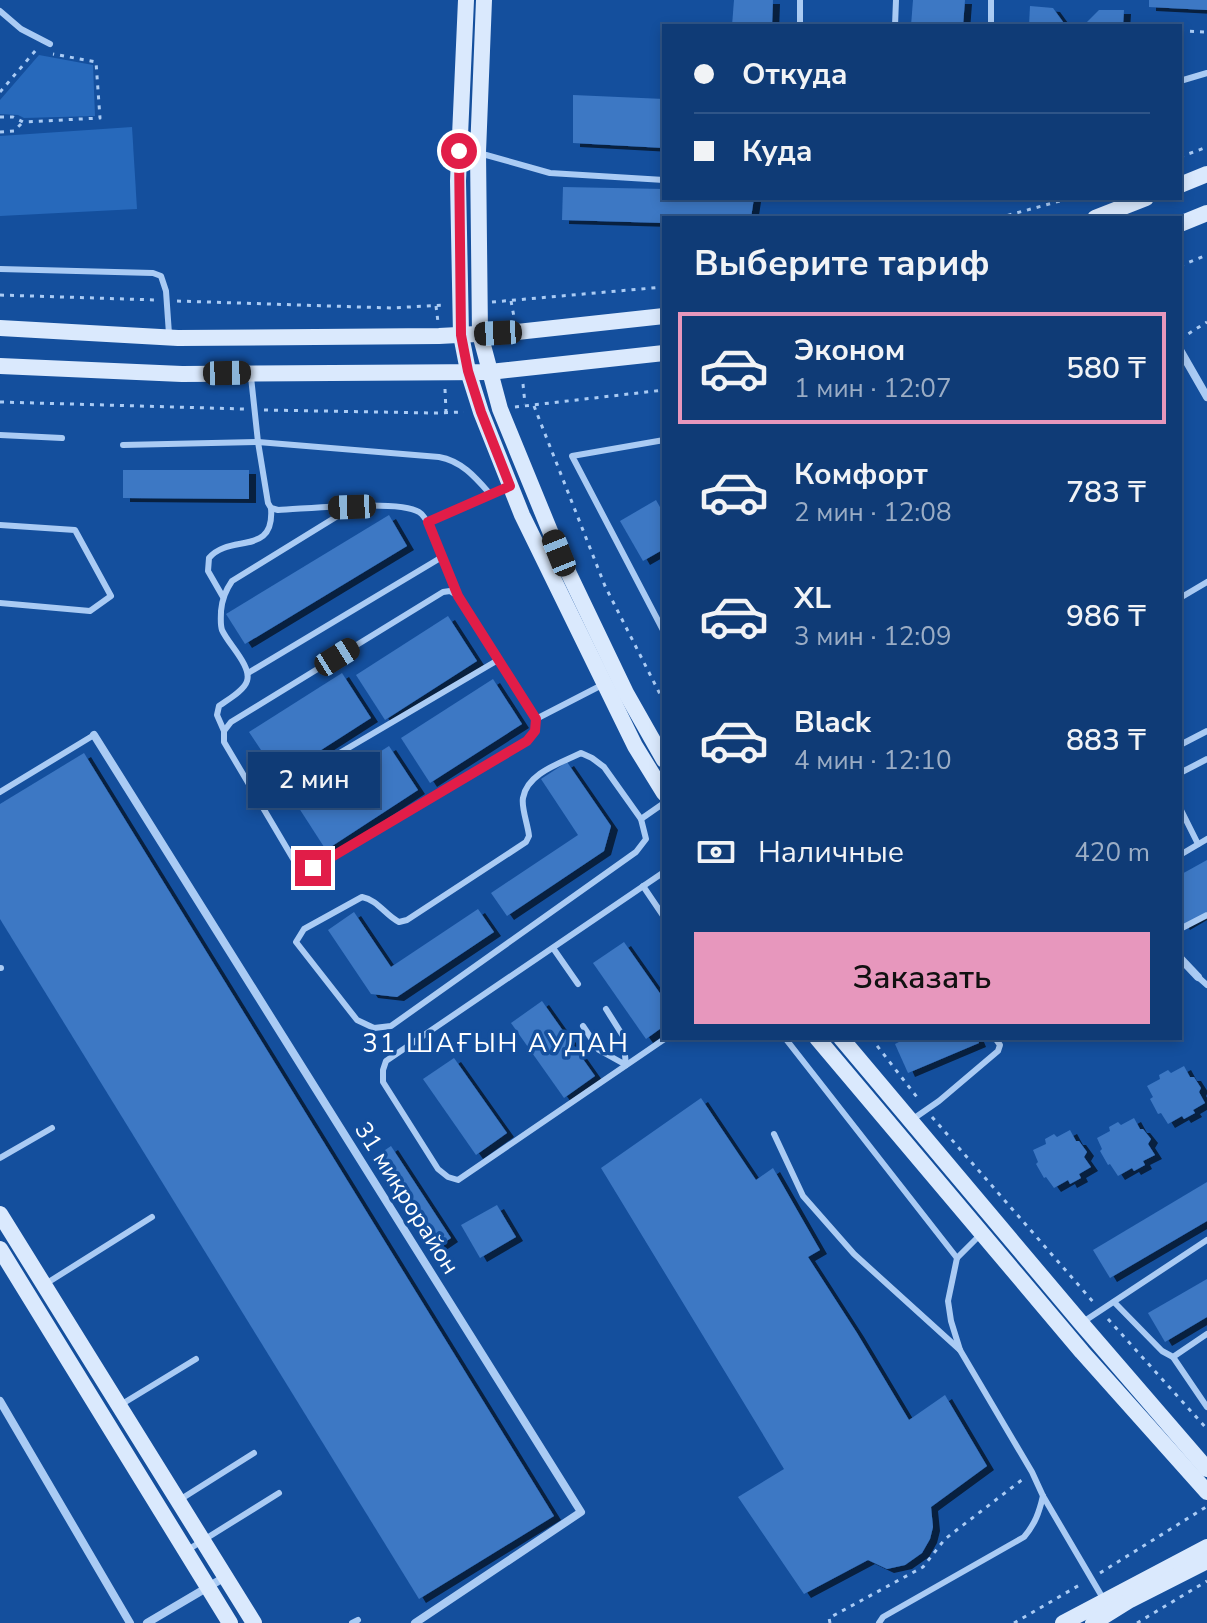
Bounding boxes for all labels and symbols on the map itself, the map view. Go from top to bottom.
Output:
route start [441,133,477,169]
car [473,320,523,346]
car [203,361,251,385]
car [328,494,376,520]
car [539,526,579,580]
car [310,634,364,680]
callout: 2 мин [247,752,379,808]
route end [295,850,331,886]
district label: 31 ШАҒЫН АУДАН [362,1026,630,1061]
street label: 31 микрорайон [347,1116,467,1280]

